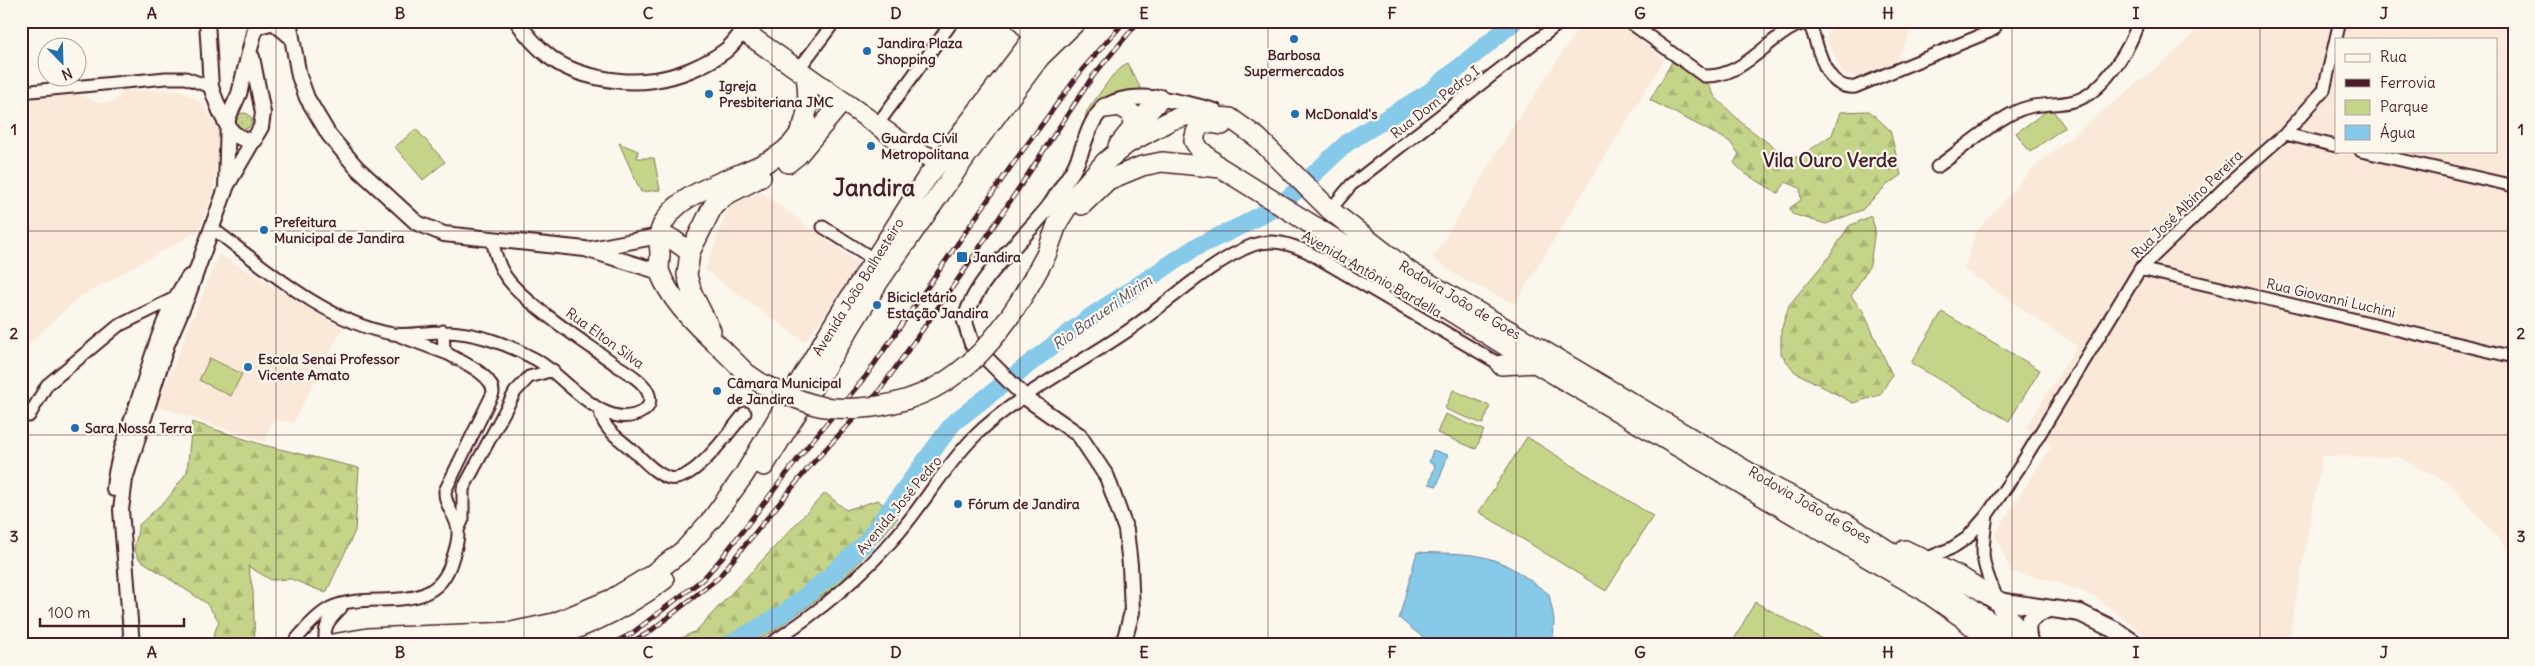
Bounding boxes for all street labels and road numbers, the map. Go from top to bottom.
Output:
street label: Rua Dom Pedro I [1387,62,1483,142]
street label: Rua José Albino Pereira [2128,146,2246,262]
street label: Avenida João Balhesteiro [808,215,908,359]
street label: Avenida Antônio Bardella [1299,227,1445,321]
street label: Rodovia João de Goes [1396,256,1524,344]
street label: Rua Giovanni Luchini [2265,274,2397,322]
street label: Rua Elton Silva [562,304,648,372]
street label: Avenida José Pedro [852,452,946,558]
street label: Rodovia João de Goes [1745,462,1875,548]

